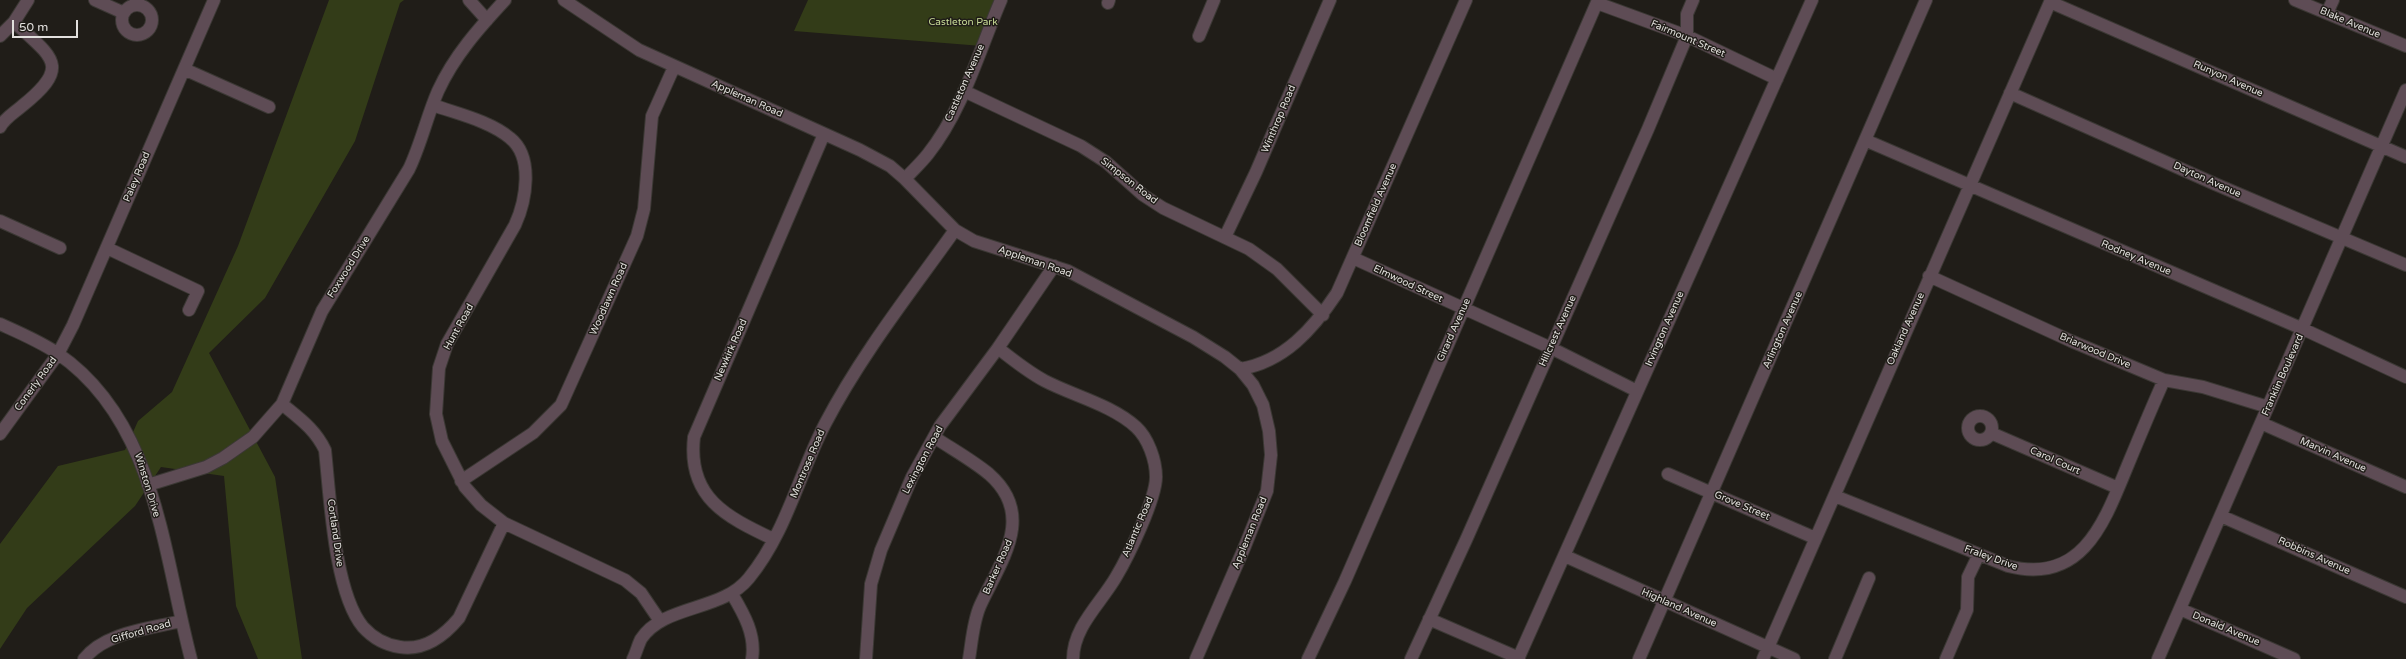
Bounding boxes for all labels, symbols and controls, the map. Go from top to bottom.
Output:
street label: Blake Avenue [2318,5,2382,41]
scale bar [14,12,80,38]
park label: Castleton Park [928,16,998,28]
street label: Fairmount Street [1649,18,1727,60]
text: 50 m [19,20,48,34]
street label: Castleton Avenue [943,42,987,124]
street label: Runyon Avenue [2191,58,2265,100]
street label: Appleman Road [709,78,785,120]
street label: Winthrop Road [1259,83,1299,155]
street label: Paley Road [121,150,153,204]
street label: Simpson Road [1098,155,1160,207]
street label: Dayton Avenue [2171,160,2243,200]
street label: Bloomfield Avenue [1352,162,1400,248]
street label: Foxwood Drive [325,234,373,300]
street label: Rodney Avenue [2099,238,2173,278]
street label: Appleman Road [997,244,1073,280]
street label: Woodlawn Road [588,261,630,337]
street label: Elmwood Street [1371,263,1445,305]
street label: Irvington Avenue [1643,290,1687,368]
street label: Arlington Avenue [1761,290,1805,370]
street label: Oakland Avenue [1885,291,1927,367]
street label: Hillcrest Avenue [1537,294,1579,368]
street label: Girard Avenue [1435,297,1473,363]
street label: Hunt Road [441,302,477,352]
street label: Newkirk Road [712,317,750,383]
street label: Briarwood Drive [2058,331,2132,371]
street label: Franklin Boulevard [2260,332,2306,418]
street label: Conerly Road [12,355,60,413]
street label: Lexington Road [900,424,946,496]
street label: Montrose Road [788,428,828,500]
street label: Marvin Avenue [2298,435,2368,475]
street label: Carol Court [2028,445,2082,477]
street label: Winston Drive [132,451,162,519]
street label: Grove Street [1712,489,1772,523]
street label: Atlantic Road [1120,495,1156,559]
street label: Appleman Road [1230,495,1270,571]
street label: Cortland Drive [324,498,346,568]
street label: Robbins Avenue [2276,535,2352,577]
street label: Barker Road [981,538,1015,596]
street label: Fraley Drive [1963,543,2019,573]
street label: Highland Avenue [1639,586,1719,630]
street label: Donald Avenue [2190,609,2262,649]
street label: Gifford Road [110,618,172,646]

